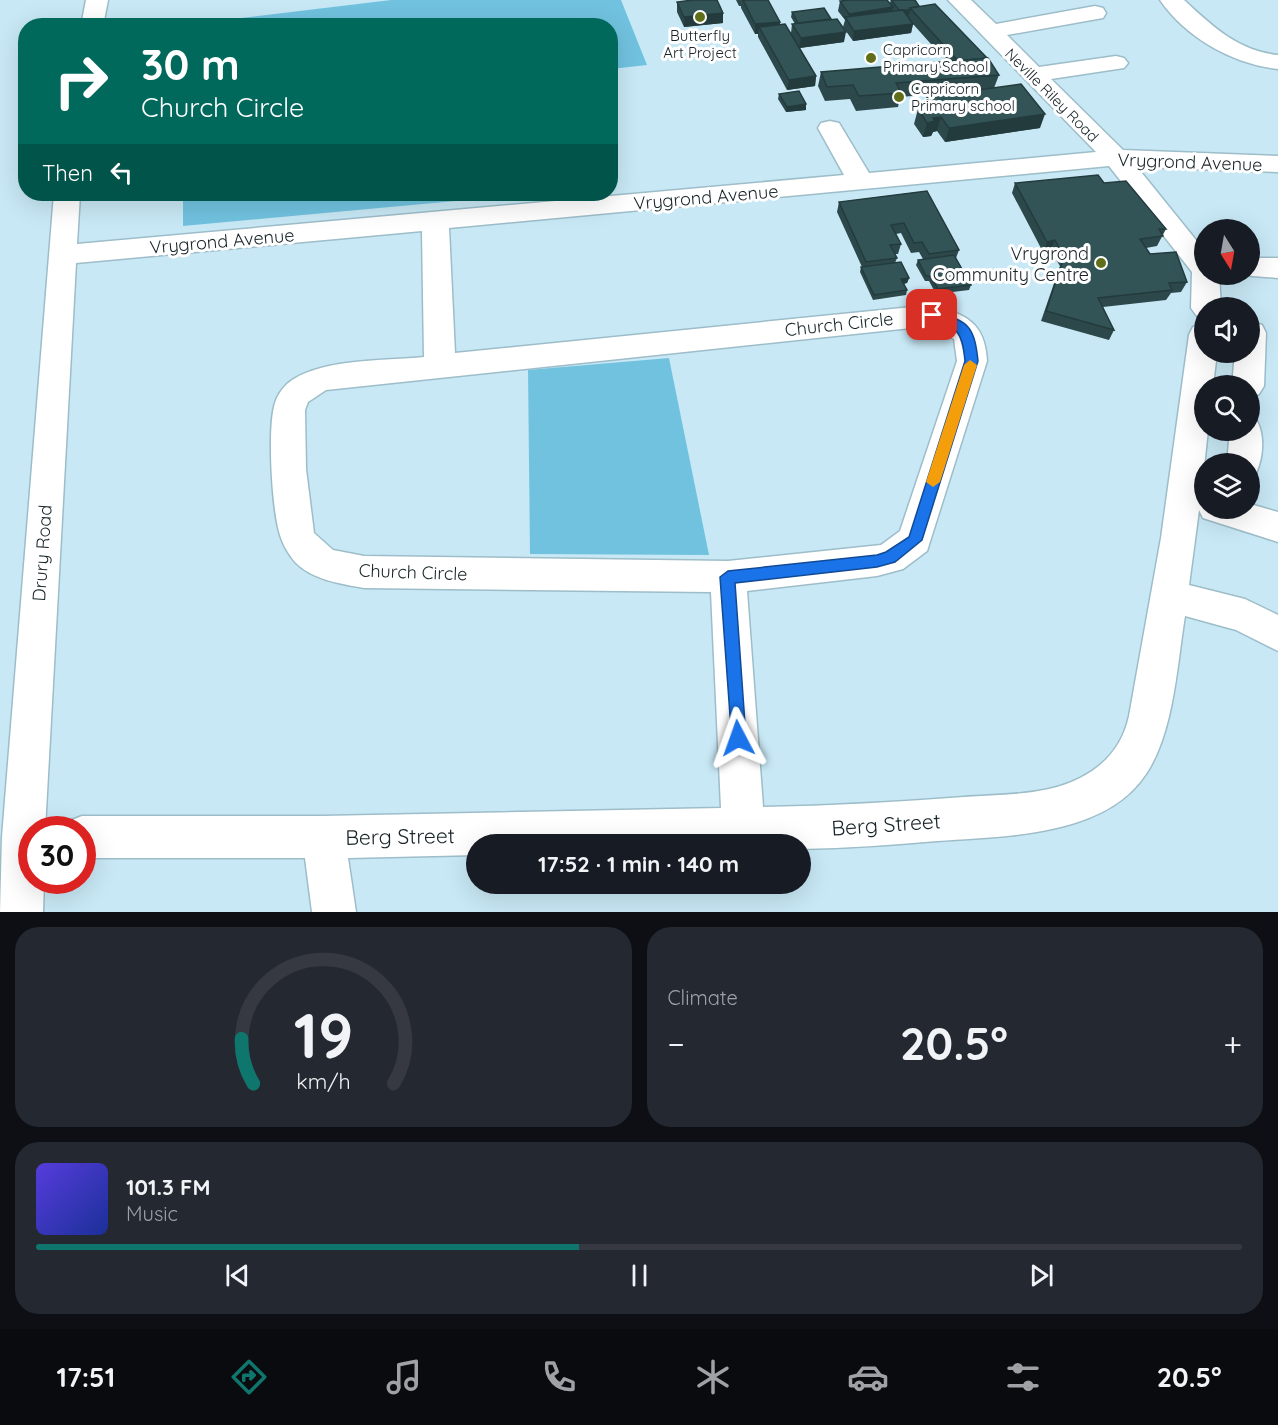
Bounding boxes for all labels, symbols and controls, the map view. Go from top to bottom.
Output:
marker: Butterfly Art Project [693,10,707,24]
place label: Butterfly Art Project [663,26,737,62]
text: 30 m [141,38,240,91]
place label: Capricorn Primary School [883,40,988,76]
icon: right [42,42,120,120]
street label: Neville Riley Road [1001,44,1103,146]
marker: Capricorn Primary School [864,51,878,65]
place label: Capricorn Primary school [911,79,1015,115]
text: Church Circle [141,90,304,124]
marker: Capricorn Primary school [892,90,906,104]
street label: Vrygrond Avenue [1117,148,1263,176]
icon: left [105,156,138,189]
text: Then [42,159,93,187]
street label: Vrygrond Avenue [633,179,779,215]
north arrow [1194,219,1260,285]
map controls [1194,219,1260,519]
street label: Vrygrond Avenue [149,223,295,259]
place label: Vrygrond Community Centre [933,242,1089,286]
marker: Vrygrond Community Centre [1094,256,1108,270]
pin [906,289,957,340]
button: sound [1194,297,1260,363]
icon: arrive [915,298,948,331]
street label: Church Circle [784,307,894,341]
button: search [1194,375,1260,441]
button: layers [1194,453,1260,519]
street label: Drury Road [27,504,57,602]
street label: Church Circle [358,559,468,585]
position arrow [706,706,770,770]
street label: Berg Street [830,807,942,841]
speed limit sign: 30 [18,816,96,894]
street label: Berg Street [345,822,455,850]
text: 17:52 · 1 min · 140 m [538,850,739,878]
text: Climate [668,985,738,1010]
text: 19 [293,996,353,1074]
text: 20.5° [900,1015,1008,1071]
text: − [668,1023,685,1064]
text: + [1223,1023,1242,1064]
text: km/h [296,1068,350,1094]
text: 101.3 FM [126,1173,210,1201]
text: Music [126,1201,178,1226]
icon: previous [221,1259,254,1292]
icon: pause [623,1259,656,1292]
icon: next [1025,1259,1058,1292]
icon: directions [228,1356,270,1398]
icon: music [383,1356,425,1398]
icon: phone [538,1356,580,1398]
icon: climate [692,1356,734,1398]
icon: car [847,1356,889,1398]
icon: filters [1002,1356,1044,1398]
text: 17:51 [56,1360,115,1394]
text: 20.5° [1157,1360,1222,1394]

